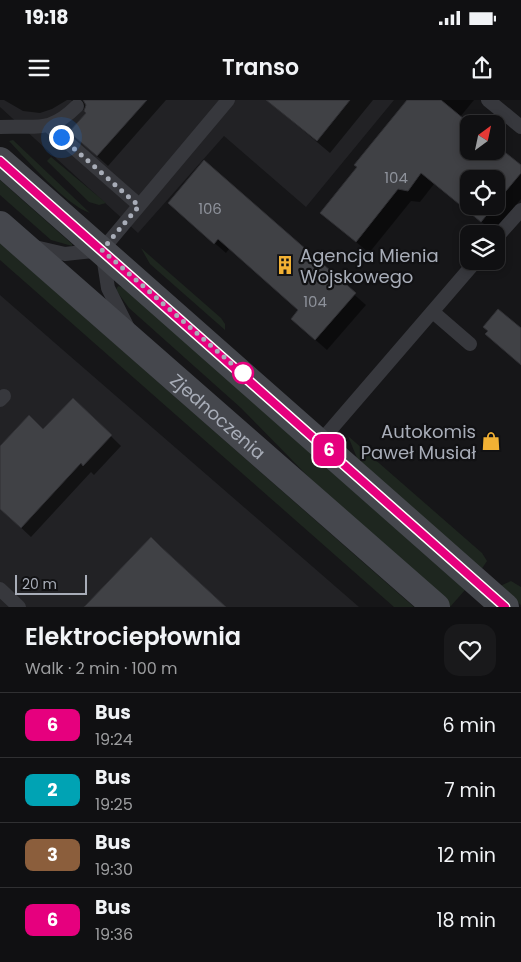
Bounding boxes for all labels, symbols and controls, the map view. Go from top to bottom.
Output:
text: 19:18 [25,4,69,31]
text: Transo [222,52,299,83]
icon: menu [25,54,53,82]
icon: share [468,54,496,82]
north arrow [460,115,505,160]
map controls [460,115,505,270]
your location [49,125,74,150]
house number: 104 [384,167,408,188]
button: locate [460,170,505,215]
house number: 106 [198,198,222,219]
button: layers [460,225,505,270]
place label: Agencja Mienia Wojskowego [300,243,439,289]
building icon: Agencja Mienia Wojskowego [274,254,296,276]
house number: 104 [303,291,327,312]
unlabelled marker [232,362,254,384]
street label: Zjednoczenia [165,367,271,465]
place label: Autokomis Paweł Musiał [361,419,476,465]
shop icon: Autokomis Paweł Musiał [480,430,502,452]
line badge: 6 [313,434,345,466]
text: 6 [323,437,335,462]
scale bar [15,572,88,595]
text: 20 m [22,574,57,594]
text: Elektrociepłownia [25,620,241,653]
button: heart [444,624,496,676]
text: Walk · 2 min · 100 m [25,657,178,680]
text: Bus [95,699,131,726]
text: 6 [47,712,58,737]
text: 6 min [442,712,496,739]
text: 19:24 [95,728,133,751]
text: Bus [95,764,131,791]
text: 2 [47,777,58,802]
text: 7 min [444,777,496,804]
text: 19:25 [95,793,133,816]
text: Bus [95,829,131,856]
text: 3 [47,842,58,867]
text: 12 min [438,842,496,869]
text: 19:30 [95,858,133,881]
text: Bus [95,894,131,921]
text: 6 [47,907,58,932]
text: 18 min [436,907,496,934]
text: 19:36 [95,923,133,946]

